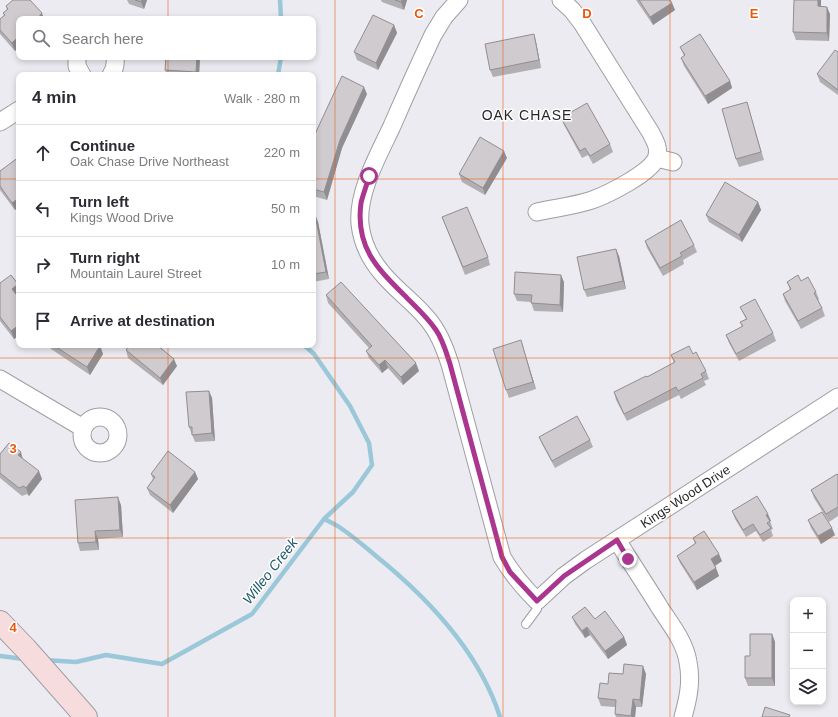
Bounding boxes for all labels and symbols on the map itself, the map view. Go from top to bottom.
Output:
text: C [414,6,424,21]
text: D [582,6,592,21]
text: E [750,6,759,21]
district label: OAK CHASE [482,107,572,123]
route start [360,167,378,185]
text: 3 [9,441,17,456]
street label: Kings Wood Drive [638,462,733,531]
water label: Willeo Creek [239,534,301,607]
route end [619,550,637,568]
text: 4 [9,620,17,635]

